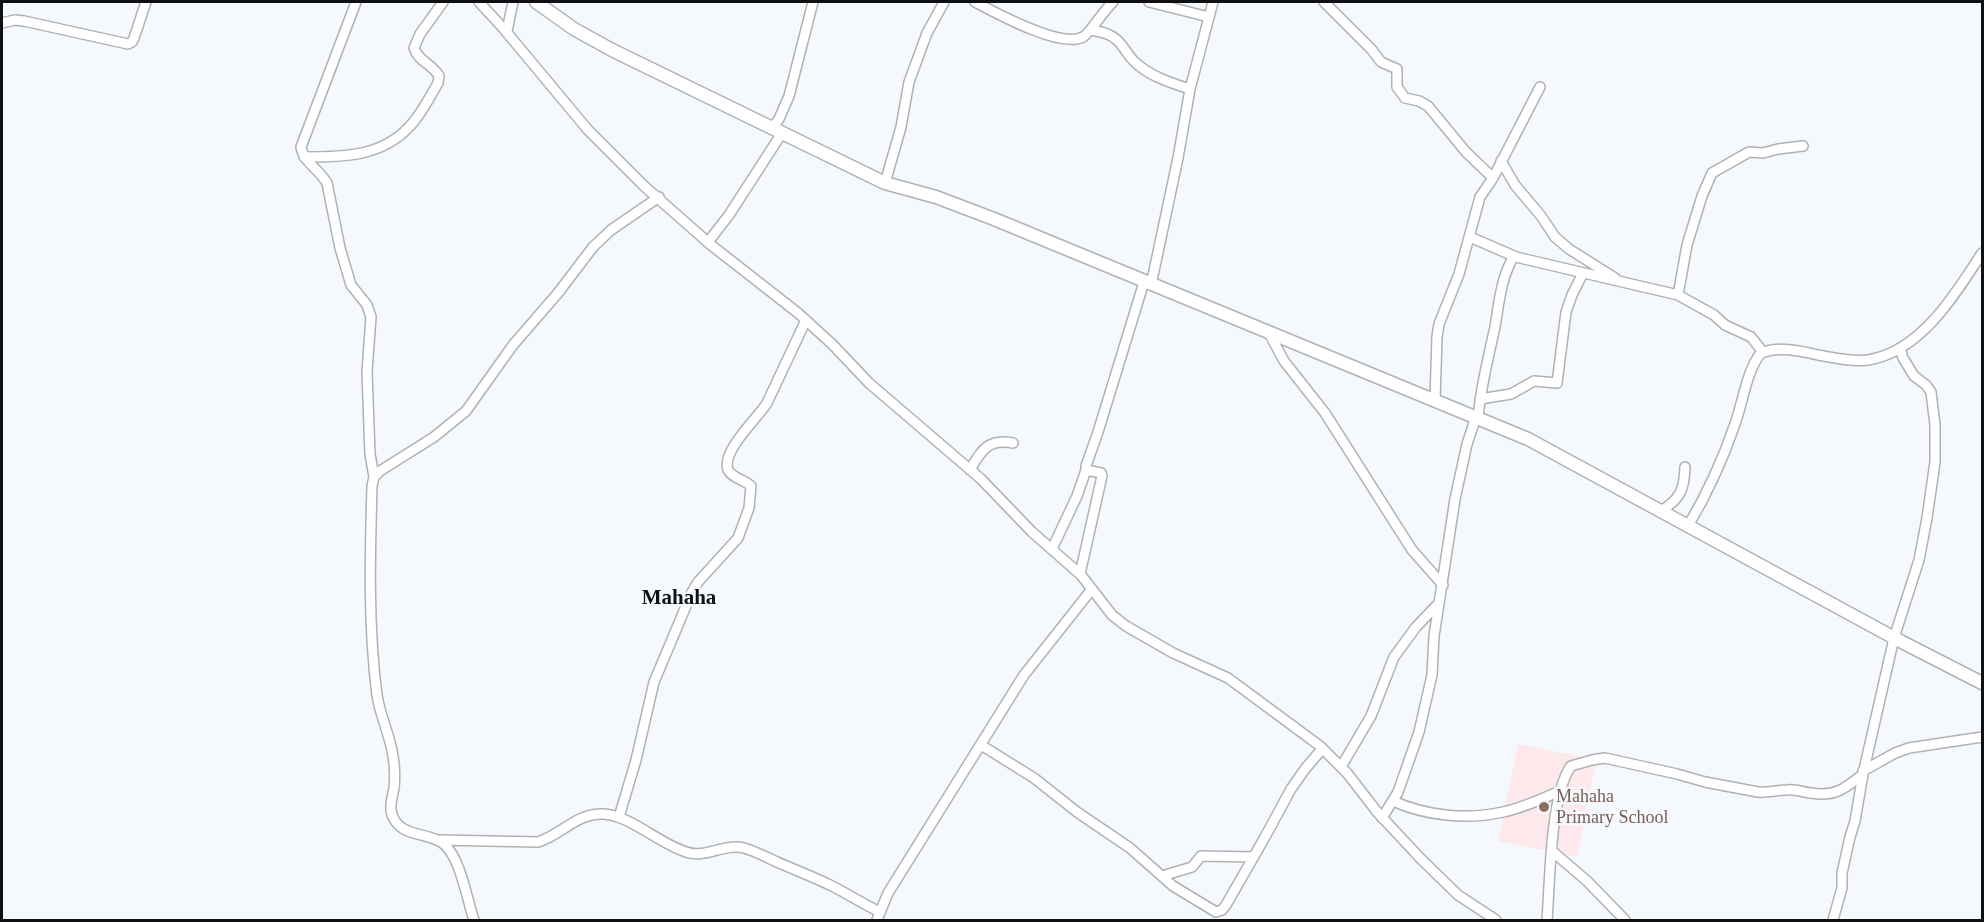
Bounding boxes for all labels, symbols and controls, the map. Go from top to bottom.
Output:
district label: Mahaha [642,586,716,612]
place label: Mahaha Primary School [1556,786,1668,828]
marker: Mahaha Primary School [1537,800,1551,814]

